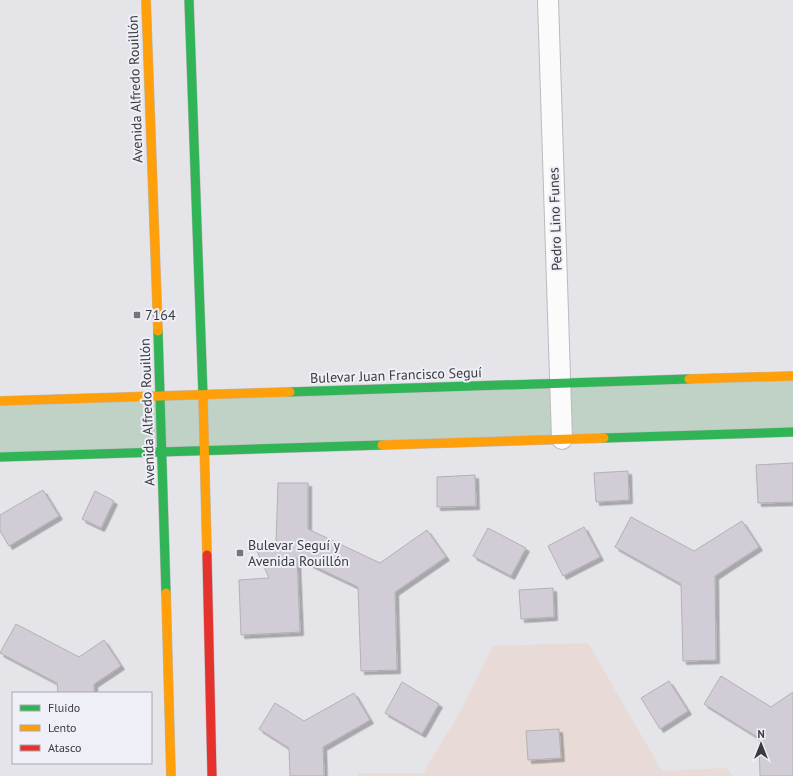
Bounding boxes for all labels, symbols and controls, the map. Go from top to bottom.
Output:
street label: Avenida Alfredo Rouillón [123,15,147,163]
street label: Pedro Lino Funes [544,167,566,271]
place label: 7164 [145,306,176,324]
marker: 7164 [132,310,142,320]
street label: Avenida Alfredo Rouillón [135,338,159,486]
street label: Bulevar Juan Francisco Seguí [310,363,482,387]
place label: Bulevar Seguí y Avenida Rouillón [248,536,349,570]
marker: Bulevar Seguí y Avenida Rouillón [235,548,245,558]
legend [12,692,152,764]
text: Fluido [48,700,80,715]
text: Lento [48,720,77,735]
north arrow [741,724,781,764]
text: N [757,727,765,741]
text: Atasco [48,740,81,755]

